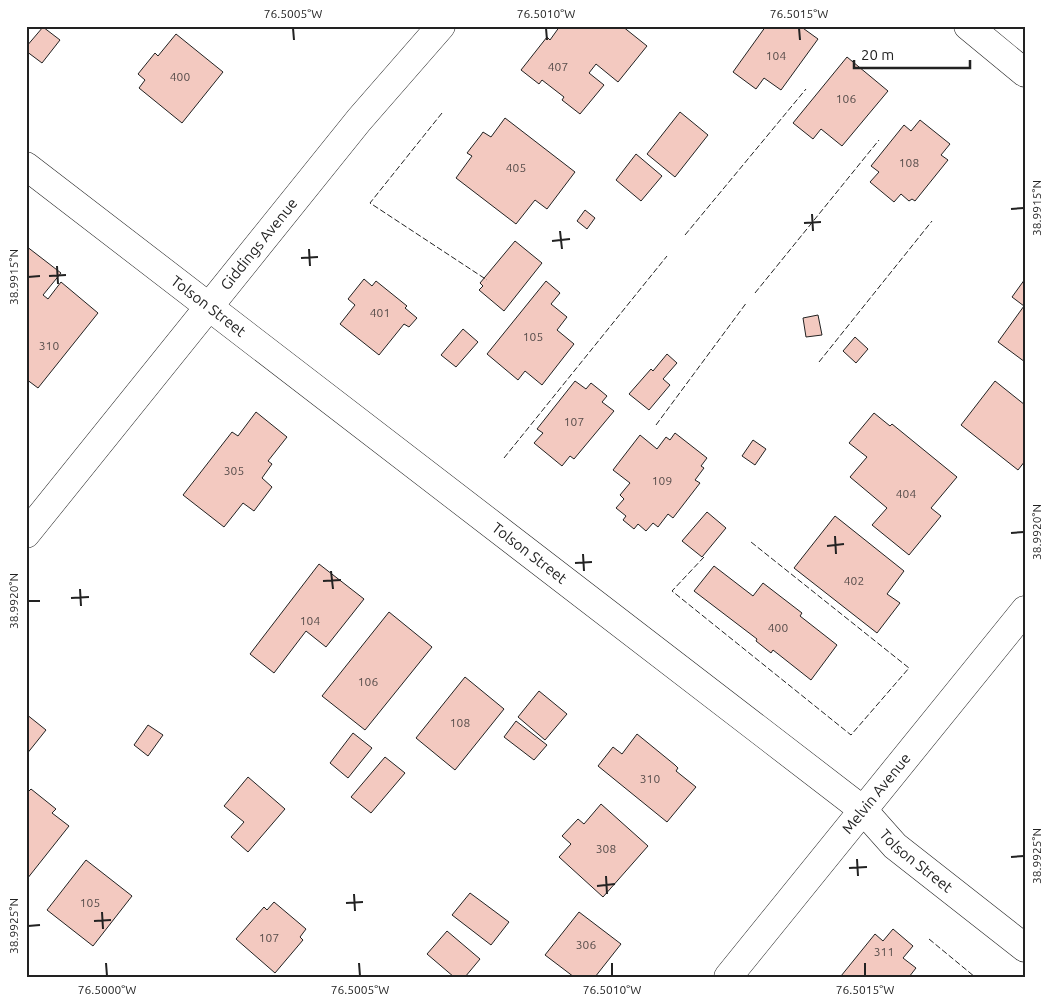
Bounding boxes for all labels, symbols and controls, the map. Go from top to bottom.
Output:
text: 76.5005°W [264,7,322,20]
text: 76.5010°W [517,7,575,20]
text: 76.5015°W [770,7,828,20]
scale bar [854,38,970,70]
text: 20 m [861,46,894,63]
house number: 104 [766,49,786,62]
house number: 407 [548,60,568,73]
house number: 400 [170,70,190,83]
house number: 106 [836,92,856,105]
house number: 108 [899,156,919,169]
house number: 405 [506,161,526,174]
text: 38.9915°N [1030,180,1043,236]
street label: Giddings Avenue [217,195,301,293]
text: 38.9915°N [7,249,20,305]
street label: Tolson Street [168,272,249,340]
house number: 401 [370,306,390,319]
house number: 105 [523,330,543,343]
house number: 310 [39,339,59,352]
house number: 107 [564,415,584,428]
house number: 305 [224,464,244,477]
house number: 109 [652,474,672,487]
house number: 404 [896,487,916,500]
text: 38.9920°N [1030,504,1043,560]
street label: Tolson Street [489,519,570,587]
text: 38.9920°N [7,573,20,629]
house number: 402 [844,574,864,587]
house number: 104 [300,614,320,627]
house number: 400 [768,621,788,634]
house number: 106 [358,675,378,688]
house number: 108 [450,716,470,729]
street label: Melvin Avenue [838,749,914,837]
house number: 310 [640,772,660,785]
street label: Tolson Street [876,826,956,896]
text: 38.9925°N [1030,828,1043,884]
house number: 308 [596,842,616,855]
house number: 105 [80,896,100,909]
text: 38.9925°N [7,898,20,954]
house number: 107 [259,931,279,944]
house number: 306 [576,938,596,951]
house number: 311 [874,945,894,958]
text: 76.5000°W [78,983,136,996]
text: 76.5005°W [331,983,389,996]
text: 76.5010°W [583,983,641,996]
text: 76.5015°W [836,983,894,996]

